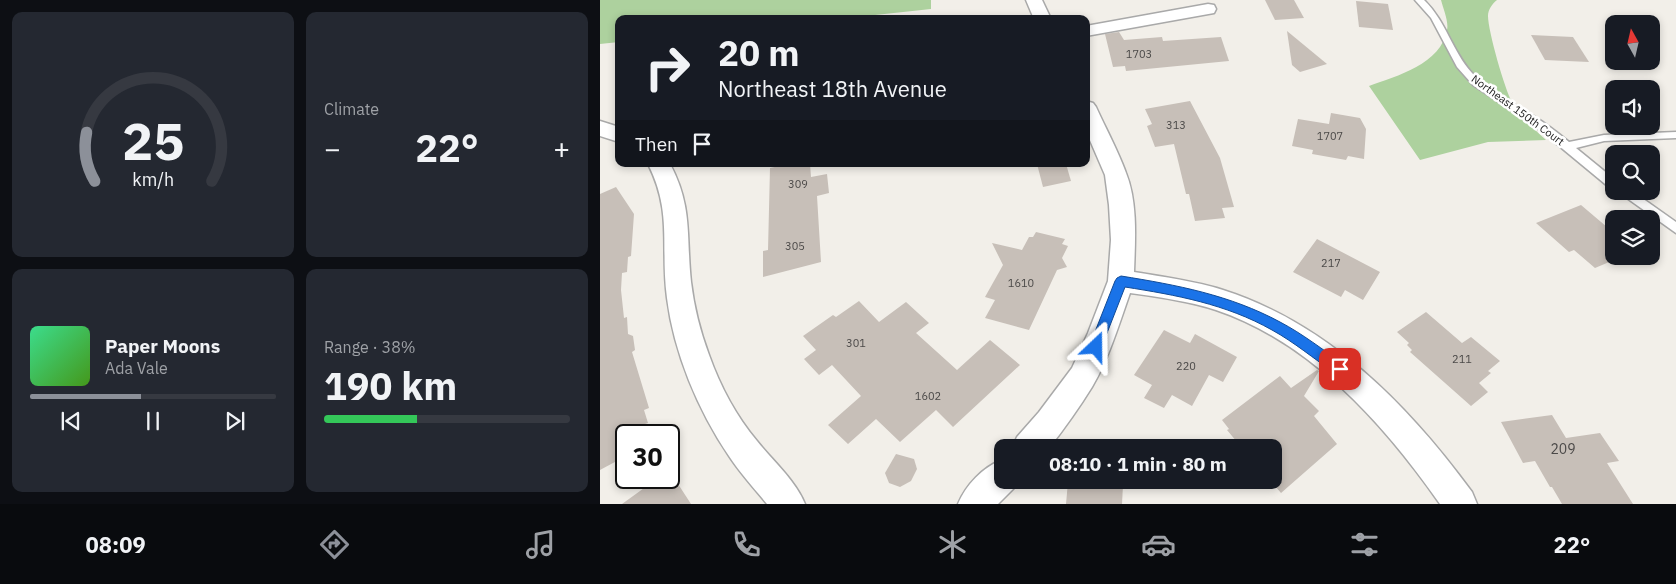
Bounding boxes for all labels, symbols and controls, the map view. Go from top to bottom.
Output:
north arrow [1605,15,1660,70]
map controls [1605,15,1660,265]
text: 20 m [718,30,800,76]
icon: right [635,35,700,100]
house number: 1703 [1126,47,1152,61]
street label: Northeast 150th Court [1469,72,1567,149]
text: Northeast 18th Avenue [718,74,947,103]
button: sound [1605,80,1660,135]
text: Climate [324,99,379,119]
text: 25 [122,107,184,174]
house number: 313 [1166,118,1186,132]
text: 22° [415,123,479,172]
house number: 1707 [1317,129,1343,143]
text: − [324,130,341,167]
text: + [553,130,570,167]
icon: arrive [688,130,716,158]
text: Then [635,132,678,156]
button: search [1605,145,1660,200]
text: km/h [132,168,174,191]
house number: 309 [788,177,808,191]
button: layers [1605,210,1660,265]
house number: 305 [785,239,805,253]
house number: 217 [1321,256,1341,270]
house number: 1610 [1008,276,1034,290]
position arrow [1069,320,1121,372]
text: Paper Moons [105,334,220,358]
house number: 301 [846,336,866,350]
text: Range · 38% [324,337,416,357]
pin [1319,348,1361,390]
house number: 211 [1452,352,1472,366]
icon: arrive [1326,355,1354,383]
text: Ada Vale [105,358,168,378]
house number: 220 [1176,359,1196,373]
text: 190 km [324,361,457,410]
house number: 1602 [915,389,941,403]
icon: previous [57,407,85,435]
icon: pause [139,407,167,435]
icon: next [221,407,249,435]
speed limit sign: 30 [615,424,680,489]
house number: 209 [1550,440,1576,458]
text: 08:10 · 1 min · 80 m [1049,452,1227,476]
icon: directions [317,527,352,562]
icon: music [523,527,558,562]
icon: phone [729,527,764,562]
icon: climate [935,527,970,562]
icon: car [1141,527,1176,562]
icon: filters [1347,527,1382,562]
text: 08:09 [86,530,146,559]
text: 22° [1554,530,1590,559]

